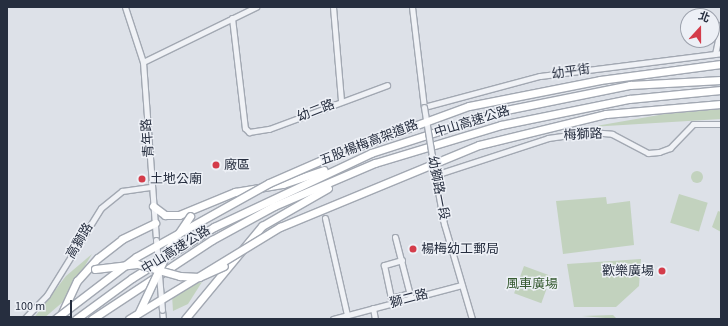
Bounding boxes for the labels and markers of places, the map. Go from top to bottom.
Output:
place label: 廠區 [224,157,250,173]
marker: 廠區 [211,160,221,170]
place label: 土地公廟 [150,171,202,187]
marker: 土地公廟 [137,174,147,184]
place label: 楊梅幼工郵局 [421,241,499,257]
marker: 楊梅幼工郵局 [408,244,418,254]
place label: 歡樂廣場 [602,263,654,279]
marker: 歡樂廣場 [657,266,667,276]

